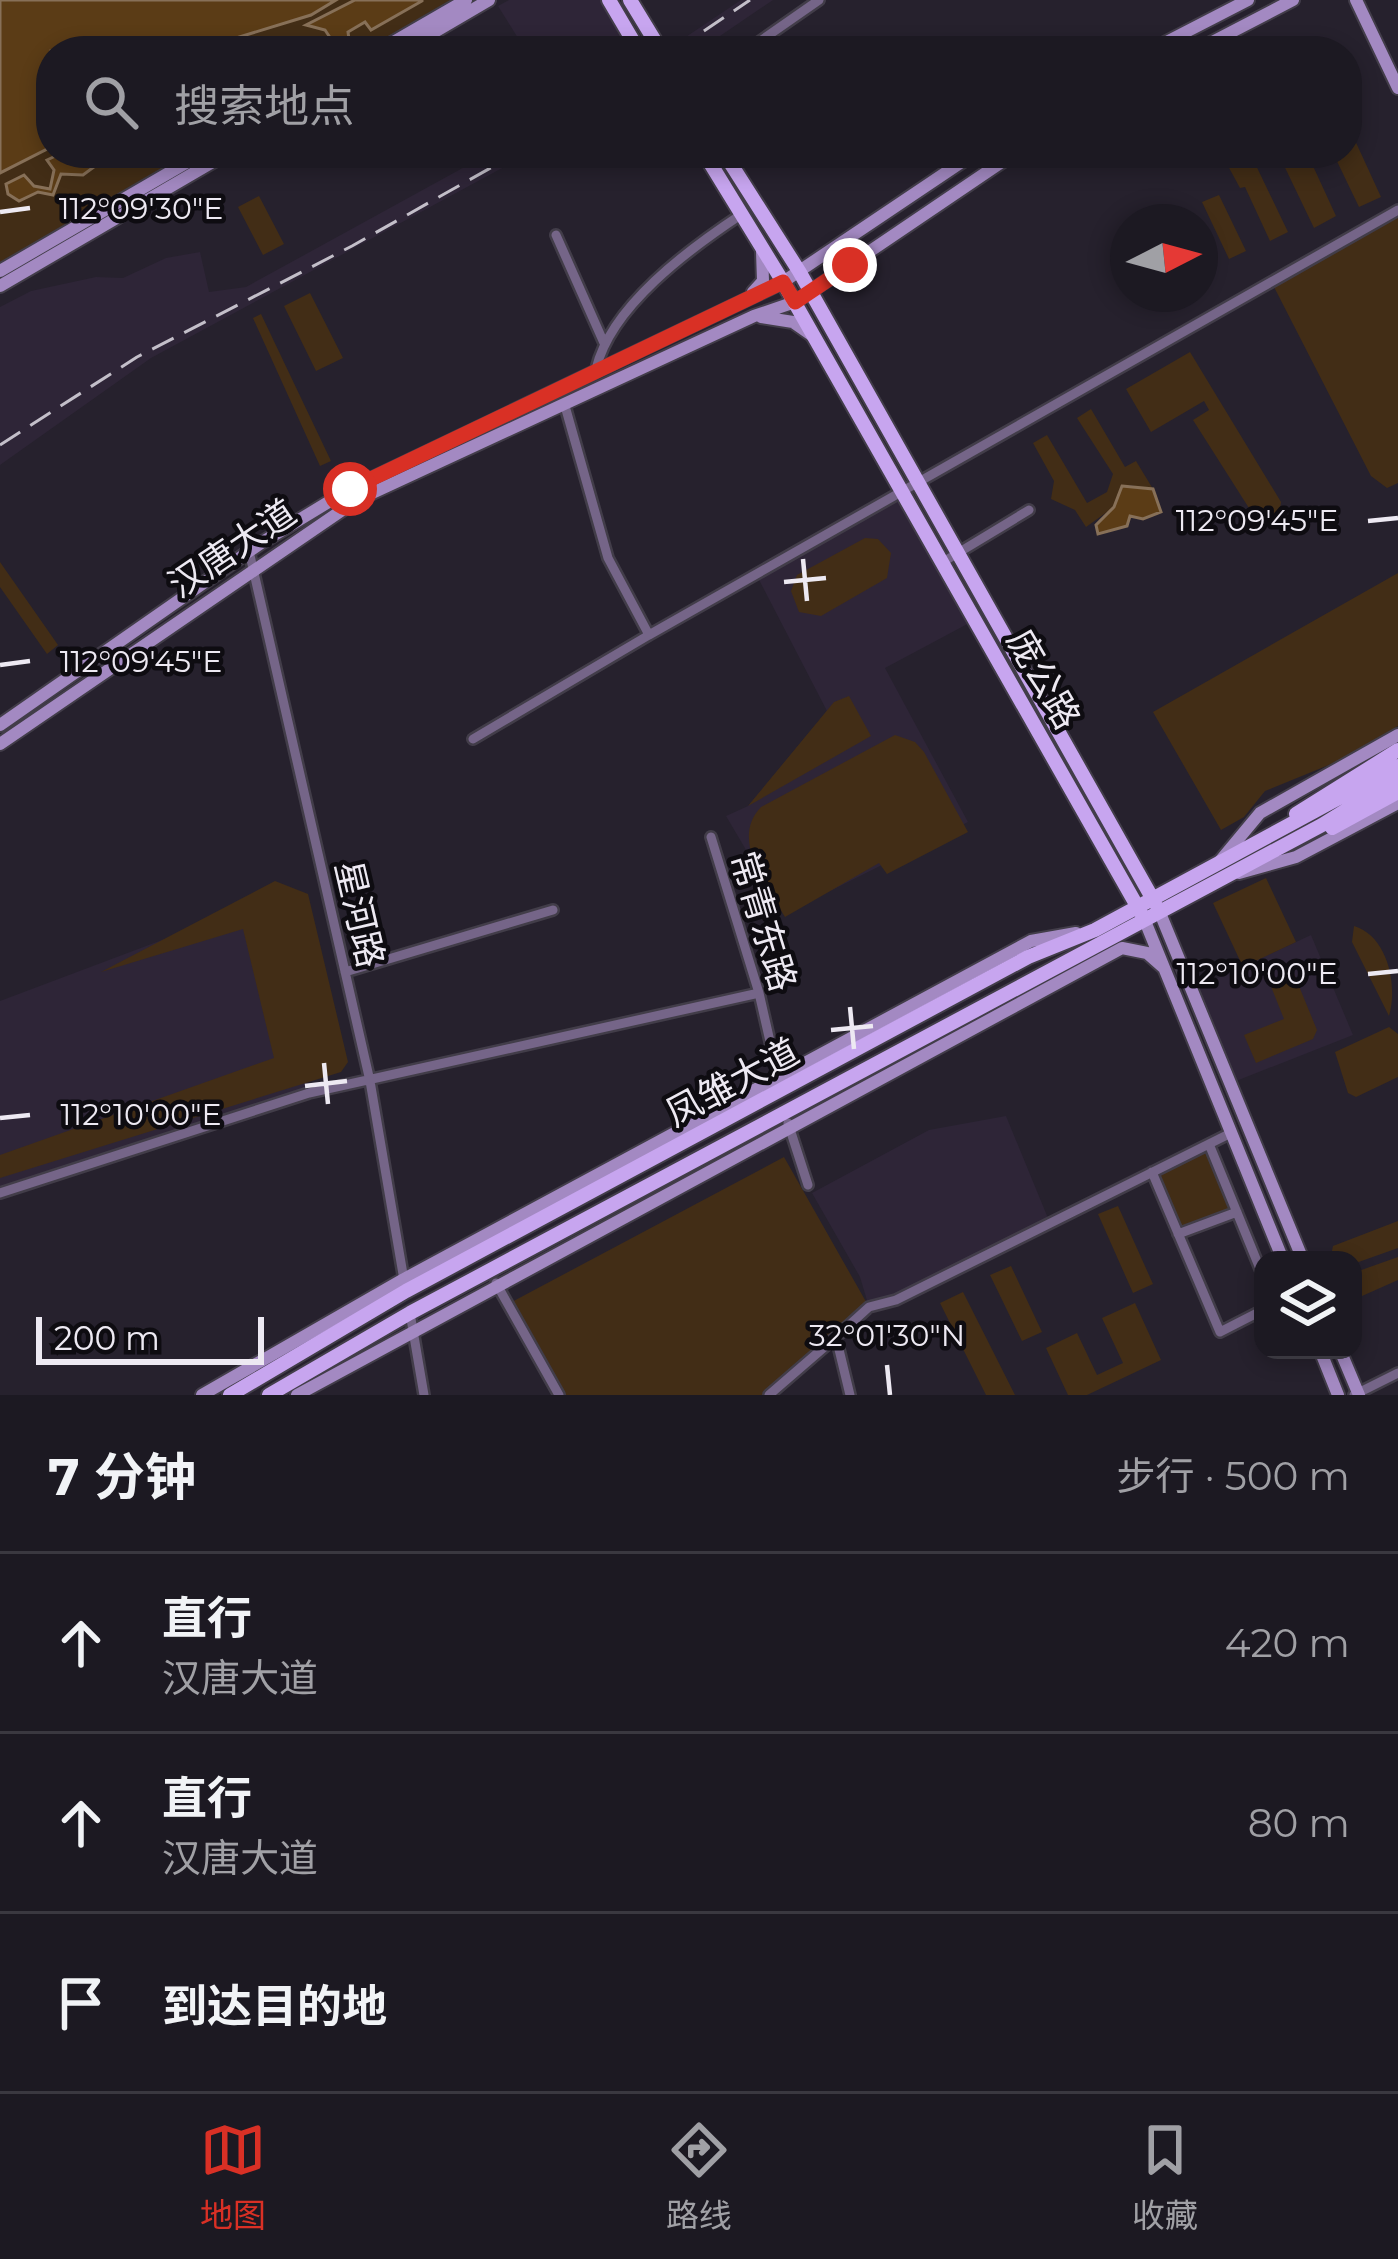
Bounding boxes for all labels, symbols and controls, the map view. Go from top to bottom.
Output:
search box [36,36,1362,168]
icon: search [78,69,144,135]
text: 搜索地点 [174,78,354,133]
text: 112°09'30"E [59,190,223,227]
north arrow [1110,204,1218,312]
route end [823,238,877,292]
route start [323,462,377,516]
street label: 汉唐大道 [160,489,304,607]
text: 112°09'45"E [1176,502,1338,539]
street label: 庞公路 [998,621,1090,737]
text: 112°09'45"E [60,643,222,680]
street label: 常青东路 [722,846,806,996]
street label: 星河路 [326,856,394,972]
text: 112°10'00"E [1177,955,1337,992]
street label: 凤雏大道 [658,1029,806,1135]
text: 112°10'00"E [61,1096,221,1133]
map controls [1254,1251,1362,1359]
button: layers [1254,1251,1362,1359]
scale bar [36,1311,264,1364]
text: 32°01'30"N [809,1317,965,1354]
text: 200 m [54,1318,160,1358]
text: 7 分钟 [48,1446,196,1508]
text: 步行 · 500 m [1116,1452,1350,1500]
text: 直行 [162,1590,252,1645]
icon: ahead [48,1610,114,1676]
text: 420 m [1225,1619,1350,1667]
text: 汉唐大道 [162,1654,318,1702]
text: 直行 [162,1770,252,1825]
icon: ahead [48,1790,114,1856]
text: 80 m [1248,1799,1350,1847]
text: 汉唐大道 [162,1834,318,1882]
icon: arrive [48,1970,114,2036]
text: 到达目的地 [162,1978,387,2033]
tab: 地图 [200,2117,266,2237]
tab: 路线 [666,2117,732,2237]
tab: 收藏 [1132,2117,1198,2237]

